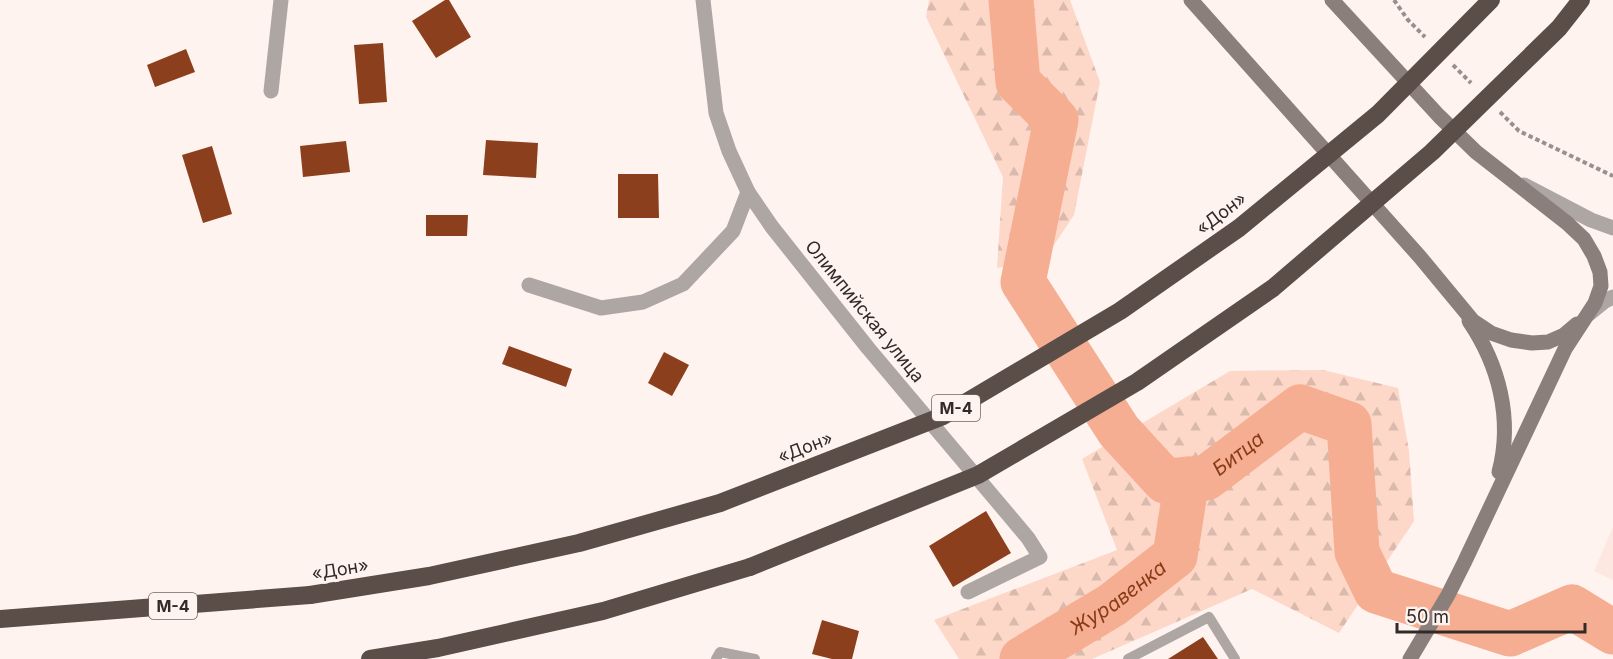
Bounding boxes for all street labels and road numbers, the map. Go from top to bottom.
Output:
street label: «Дон» [1192,187,1250,239]
street label: Олимпийская улица [801,236,929,386]
road number: М-4 [932,395,980,421]
street label: «Дон» [775,427,835,467]
street label: «Дон» [310,554,370,584]
road number: М-4 [149,593,197,619]

